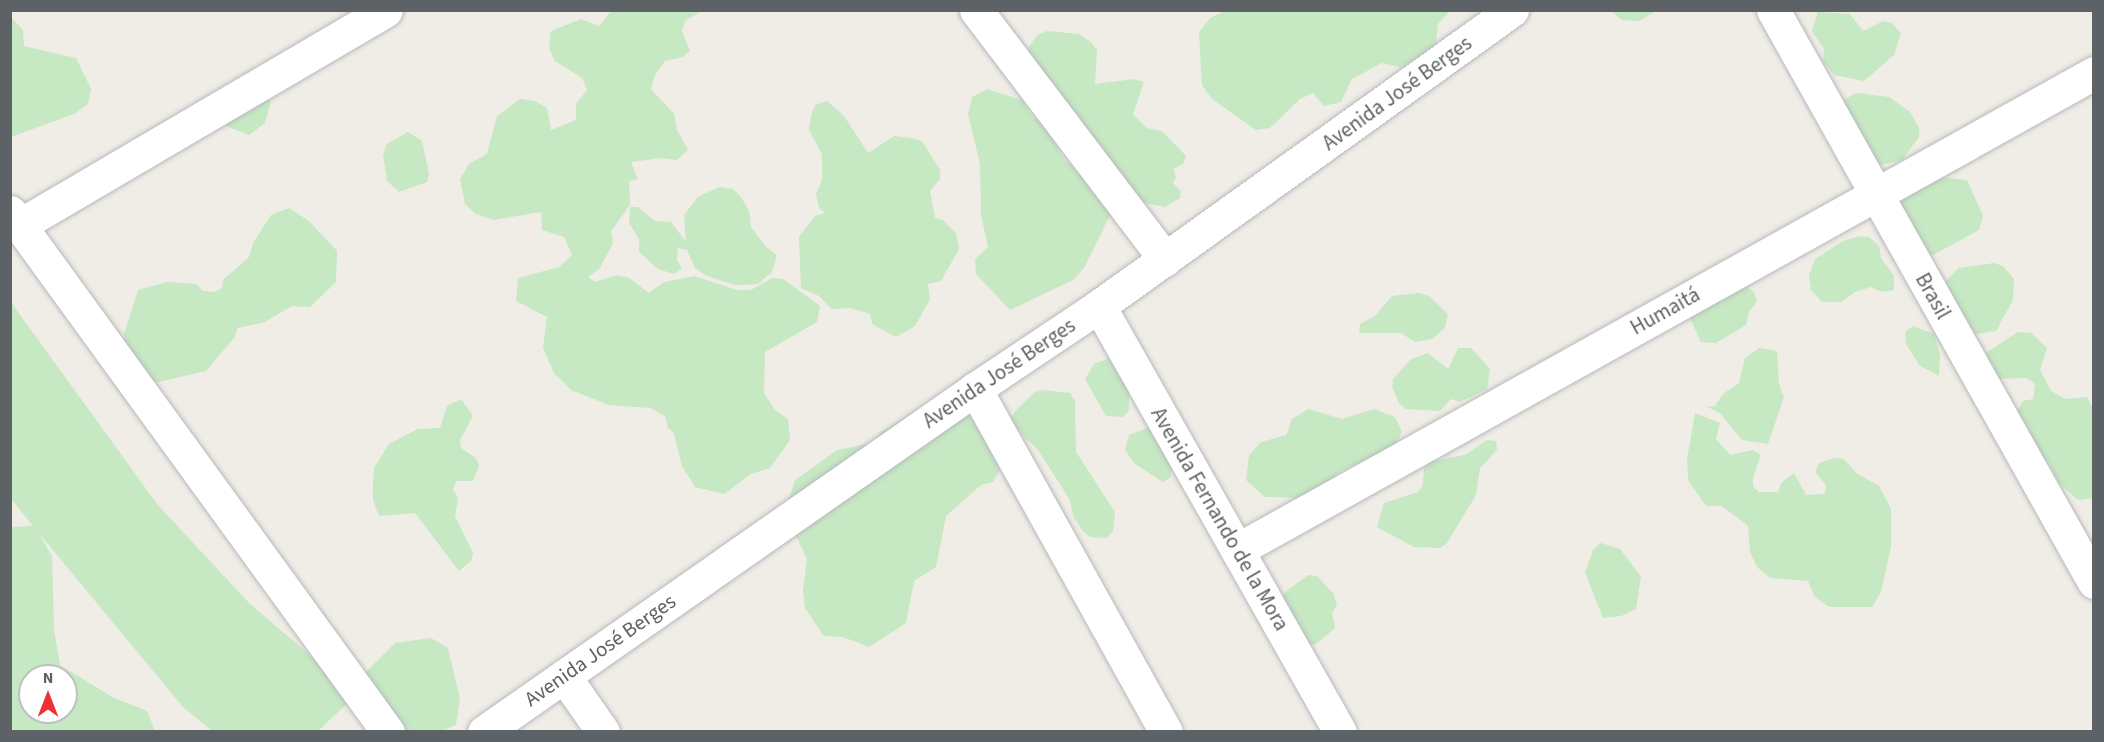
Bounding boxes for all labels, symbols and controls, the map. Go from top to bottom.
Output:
street label: Avenida José Berges [1317,30,1477,156]
street label: Brasil [1910,268,1956,324]
street label: Humaitá [1626,282,1704,340]
street label: Avenida José Berges [918,313,1080,433]
street label: Avenida Fernando de la Mora [1146,403,1294,635]
street label: Avenida José Berges [520,588,680,712]
north arrow [18,664,78,724]
text: N [43,667,53,689]

